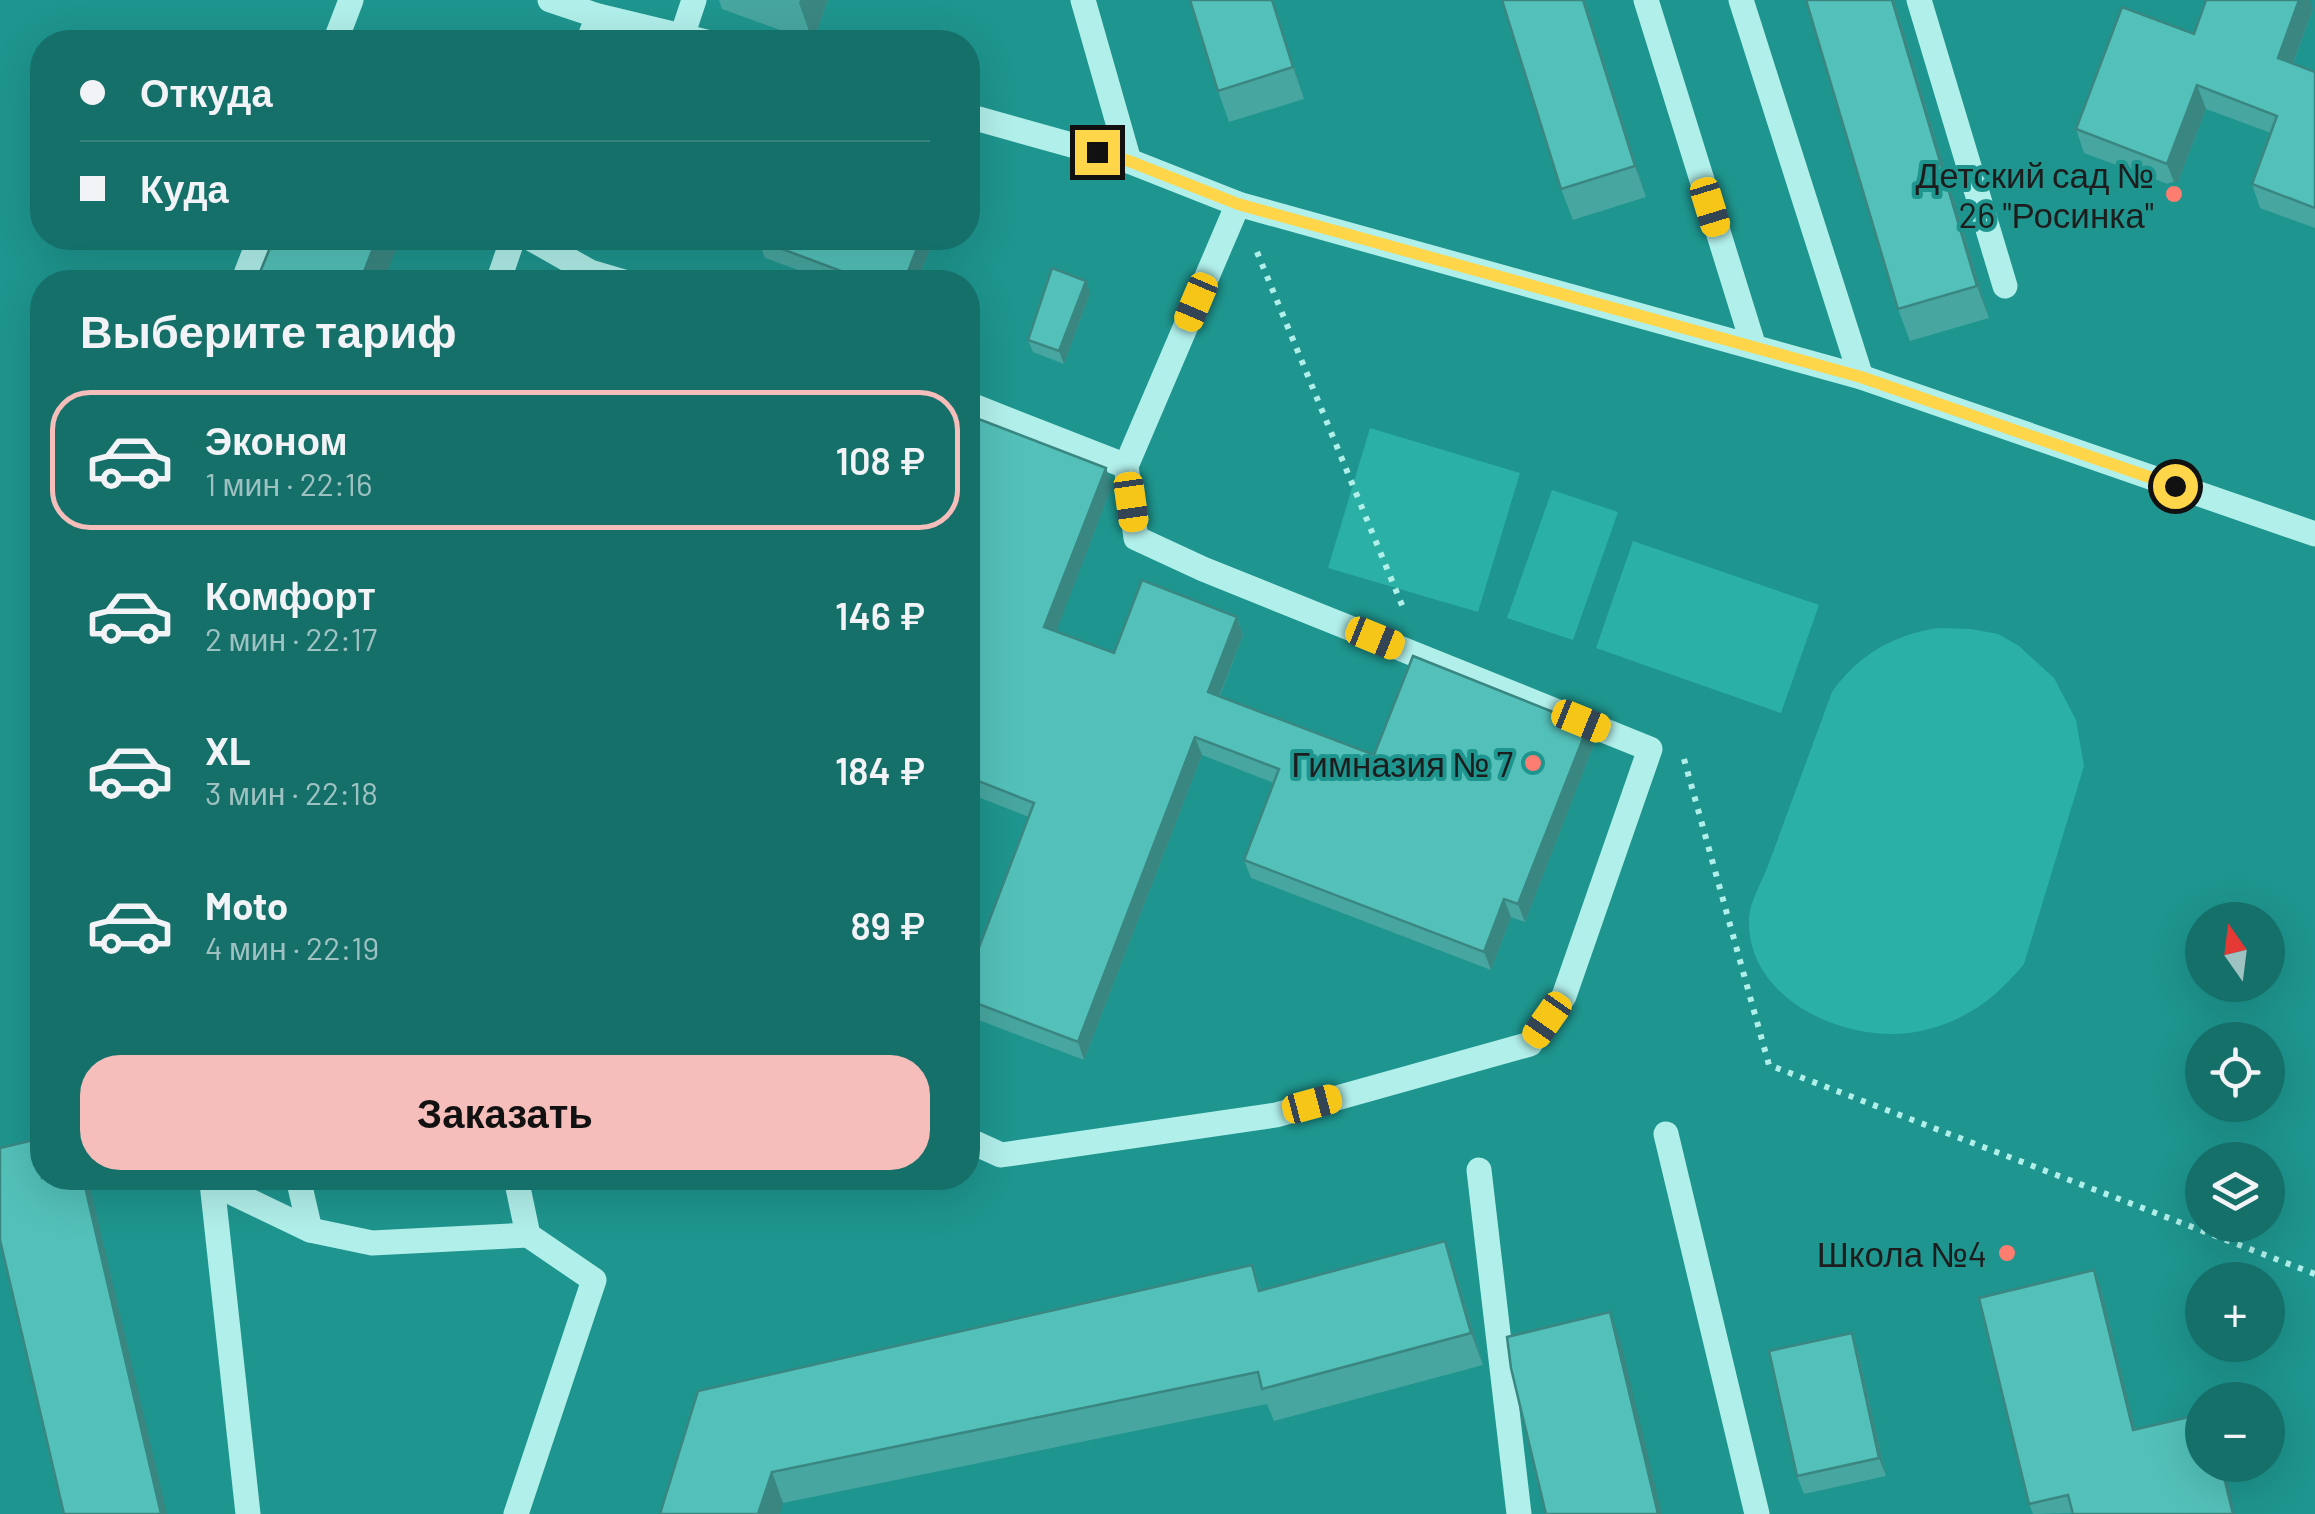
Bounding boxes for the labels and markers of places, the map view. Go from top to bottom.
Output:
place label: Детский сад № 26 "Росинка" [1916,153,2154,235]
marker: Детский сад № 26 "Росинка" [2163,183,2185,205]
place label: Гимназия № 7 [1291,742,1513,784]
marker: Гимназия № 7 [1522,752,1544,774]
place label: Школа №4 [1817,1232,1987,1274]
marker: Школа №4 [1996,1242,2018,1264]

